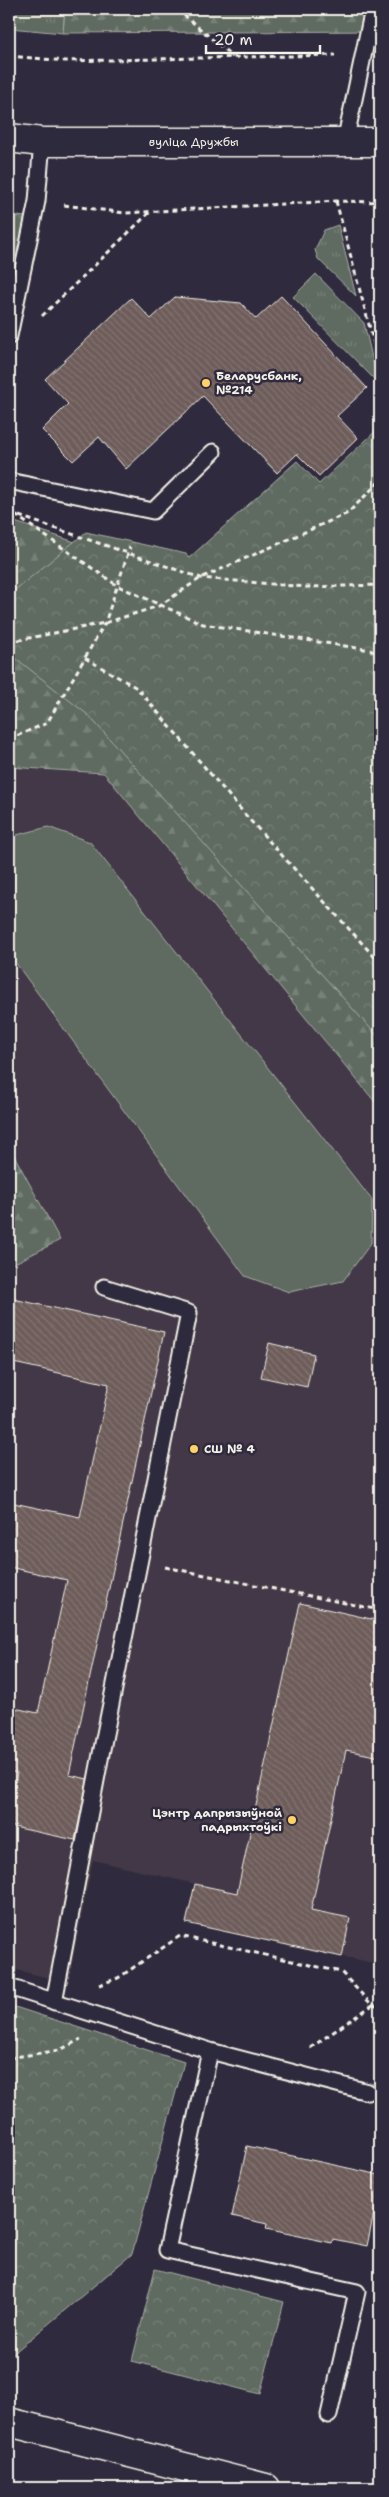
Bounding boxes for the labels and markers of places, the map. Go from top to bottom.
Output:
place label: Беларусбанк, №214 [216,368,302,398]
marker: Беларусбанк, №214 [200,377,212,389]
place label: СШ № 4 [204,1441,255,1457]
marker: СШ № 4 [188,1443,200,1455]
place label: Цэнтр дапрызыўной падрыхтоўкі [152,1805,283,1835]
marker: Цэнтр дапрызыўной падрыхтоўкі [286,1814,298,1826]

